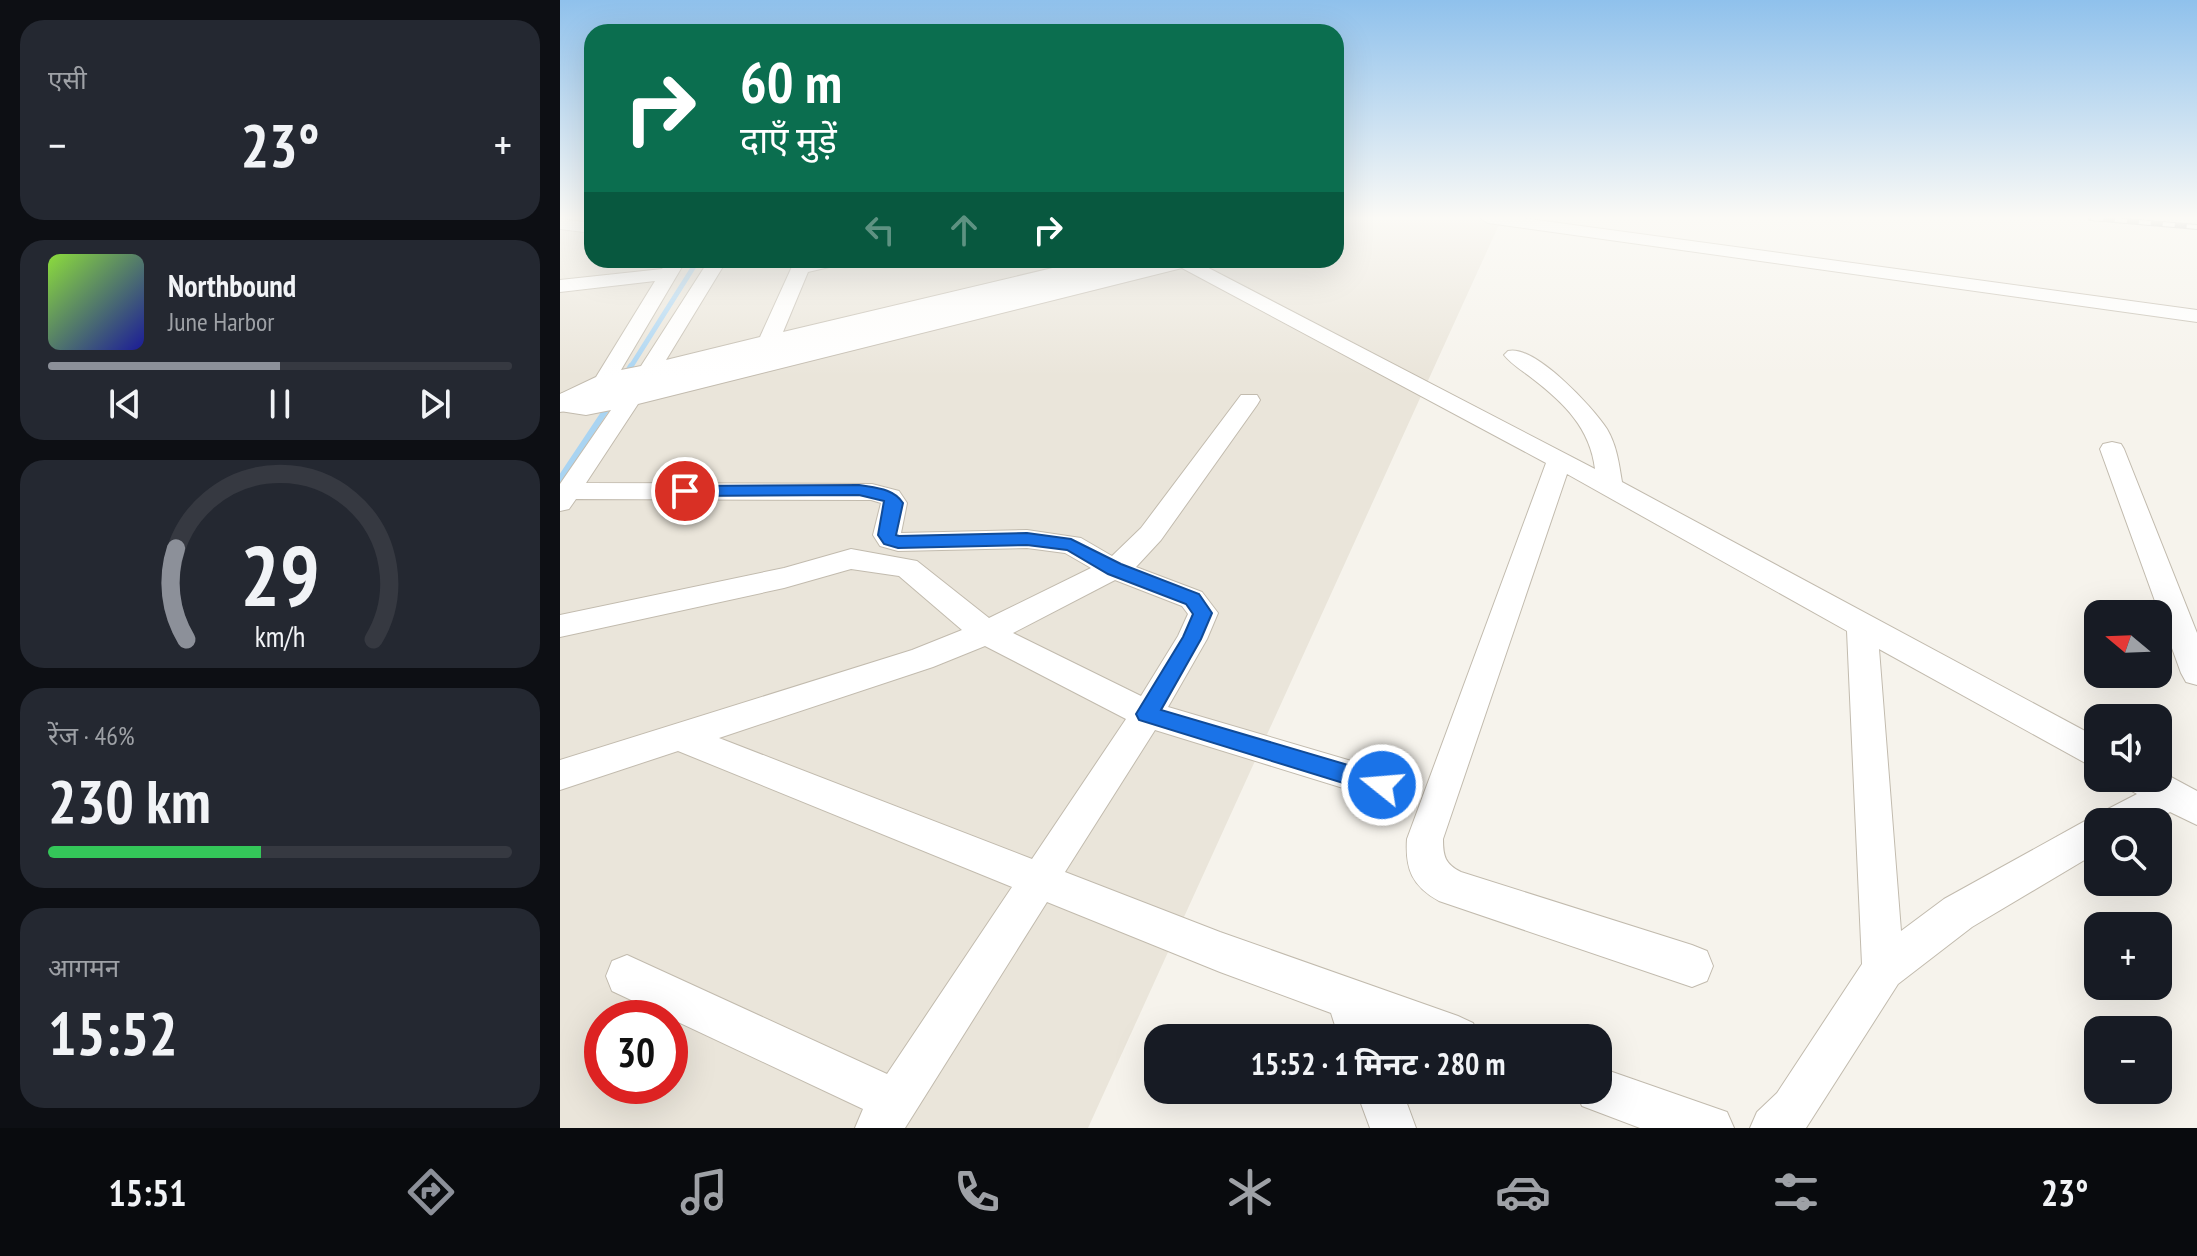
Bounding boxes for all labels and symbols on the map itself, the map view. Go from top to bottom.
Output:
pin [651,457,719,525]
north arrow [2084,600,2172,688]
position arrow [1340,743,1424,827]
speed limit sign: 30 [584,1000,688,1104]

